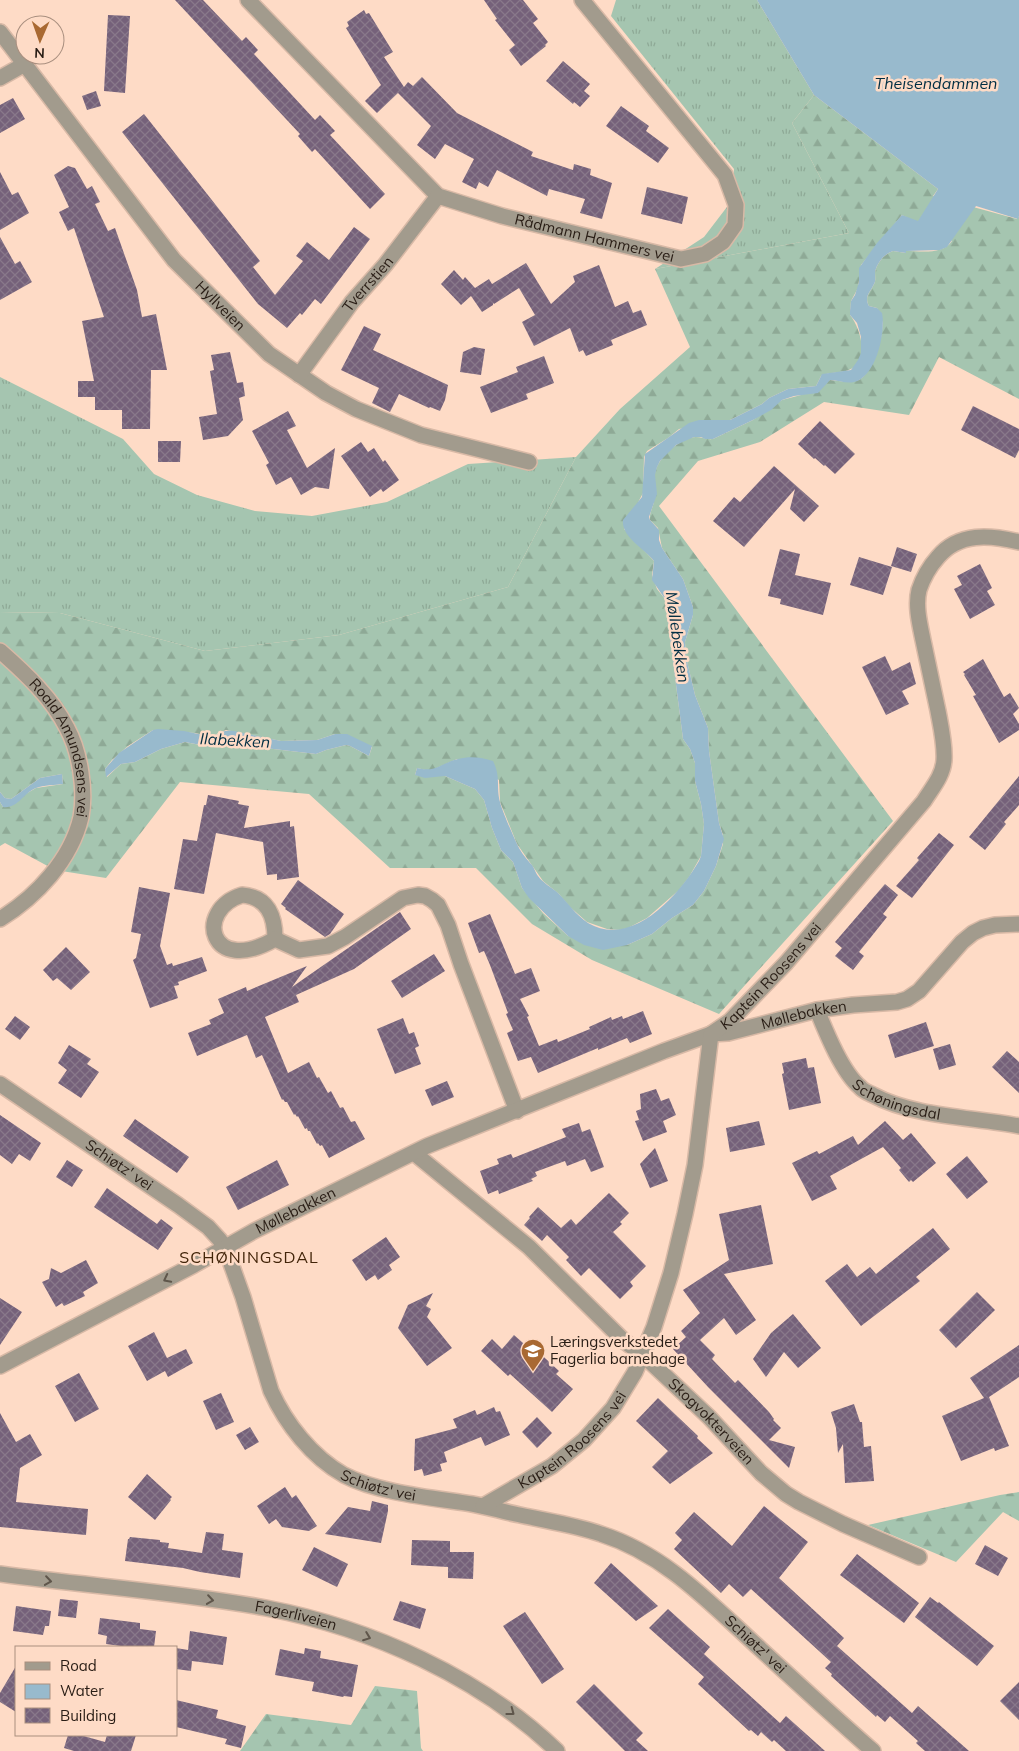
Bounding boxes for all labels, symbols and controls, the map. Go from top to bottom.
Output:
north arrow [15,15,65,65]
text: N [34,44,45,62]
water label: Theisendammen [875,73,997,93]
street label: Rådmann Hammers vei [513,209,676,266]
street label: Tverrstien [338,252,397,316]
street label: Hyllveien [192,277,250,334]
water label: Møllebekken [662,590,694,684]
street label: Roald Amundsens vei [25,674,93,819]
water label: Ilabekken [199,728,271,752]
street label: Kaptein Roosens vei [717,919,825,1034]
street label: Møllebakken [759,996,848,1033]
street label: Schøningsdal [848,1075,942,1124]
street label: Schiøtz' vei [82,1135,157,1194]
street label: Møllebakken [252,1182,339,1238]
district label: SCHØNINGSDAL [179,1247,319,1267]
one-way arrow [163,1273,172,1283]
place label: Læringsverkstedet Fagerlia barnehage [550,1332,685,1368]
school or university icon: Læringsverkstedet Fagerlia barnehage [520,1338,546,1372]
street label: Skogvokterveien [665,1374,758,1468]
street label: Kaptein Roosens vei [514,1388,630,1493]
street label: Schiøtz' vei [337,1465,417,1505]
one-way arrow [45,1575,53,1586]
one-way arrow [206,1594,214,1605]
street label: Fagerliveien [254,1596,339,1634]
street label: Schiøtz' vei [721,1611,791,1677]
one-way arrow [362,1631,371,1642]
legend [15,1646,178,1736]
text: Road [60,1656,97,1675]
text: Water [60,1681,104,1700]
text: Building [60,1706,116,1725]
one-way arrow [505,1706,514,1714]

